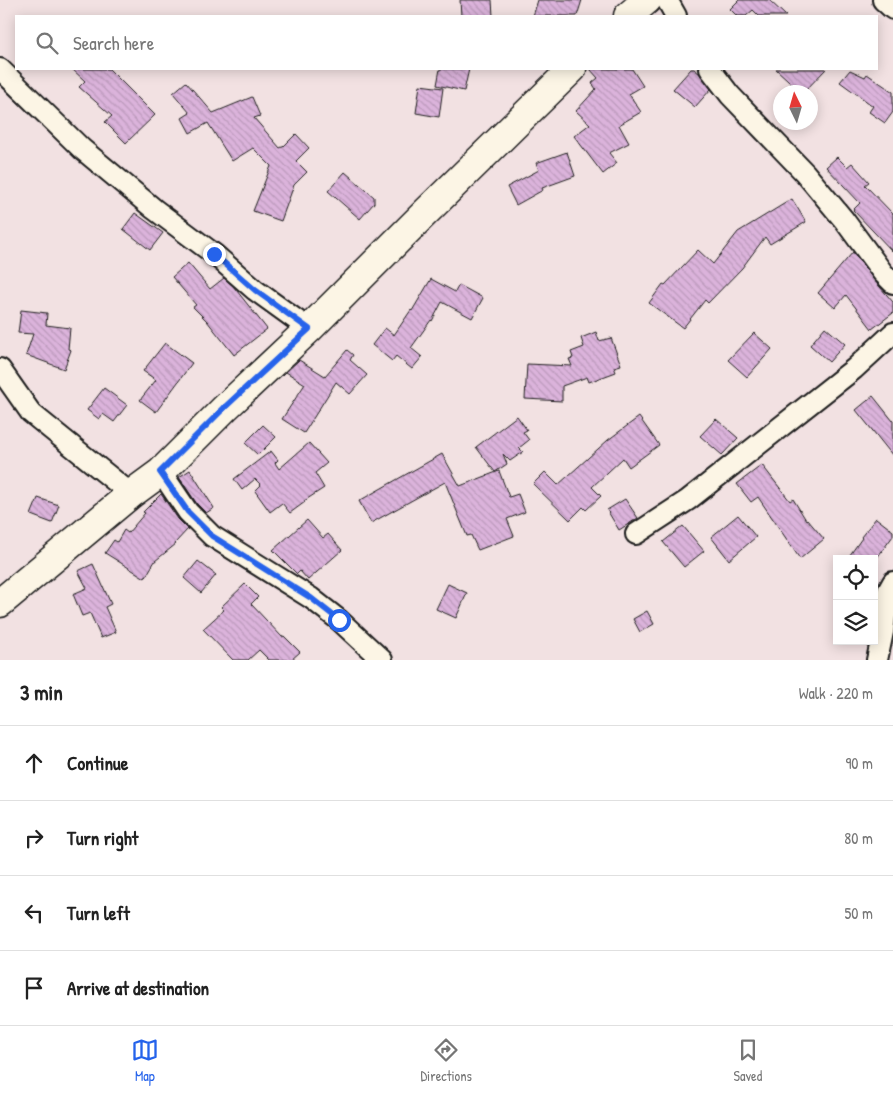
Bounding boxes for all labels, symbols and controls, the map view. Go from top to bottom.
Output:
search box [15,15,878,70]
icon: search [33,29,61,57]
text: Search here [73,30,154,56]
north arrow [773,85,818,130]
route end [203,243,226,266]
map controls [833,555,878,645]
button: locate [833,555,878,600]
button: layers [833,600,878,645]
route start [328,609,351,632]
text: 3 min [20,678,63,707]
text: Walk · 220 m [799,682,873,704]
icon: ahead [20,749,48,777]
text: Continue [67,750,128,776]
text: 90 m [845,752,873,774]
icon: right [20,824,48,852]
text: Turn right [67,825,138,851]
text: 80 m [844,827,873,849]
icon: left [20,899,48,927]
text: Turn left [67,900,130,926]
text: 50 m [845,902,873,924]
icon: arrive [20,974,48,1002]
text: Arrive at destination [67,975,209,1001]
tab: Map [131,1036,159,1085]
tab: Directions [420,1036,472,1085]
tab: Saved [734,1036,762,1085]

